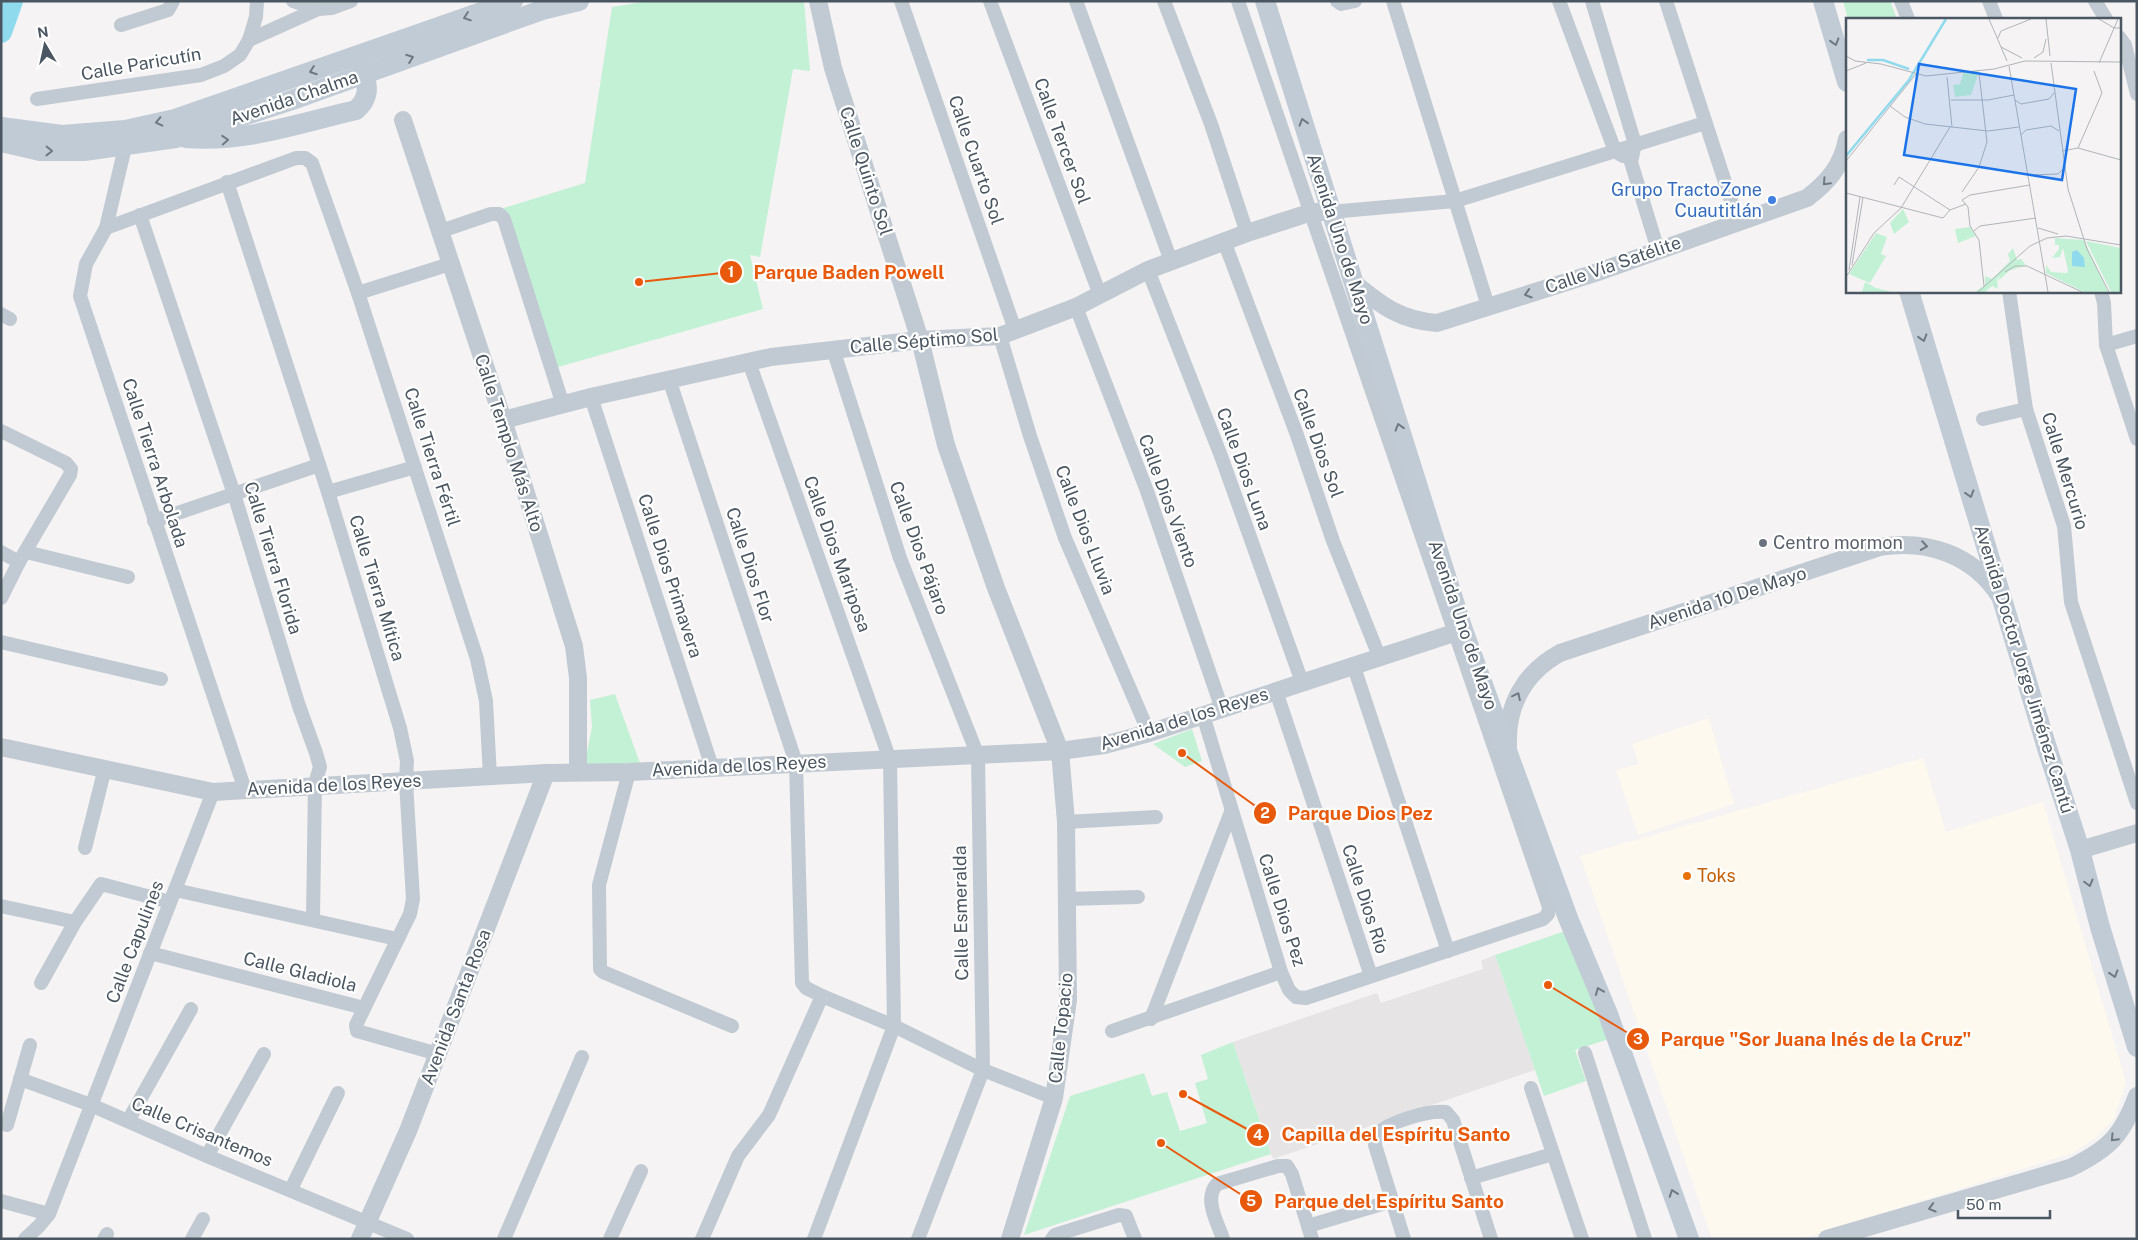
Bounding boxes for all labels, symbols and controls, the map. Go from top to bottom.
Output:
one-way arrow [463,11,472,21]
inset map [1846,18,2120,292]
north arrow [20,20,70,70]
text: N [36,23,50,41]
one-way arrow [1829,37,1839,45]
street label: Calle Paricutín [79,43,203,84]
one-way arrow [406,54,414,64]
one-way arrow [310,65,318,75]
street label: Avenida Chalma [227,66,361,129]
street label: Calle Tercer Sol [1030,75,1095,207]
street label: Calle Cuarto Sol [945,92,1008,227]
street label: Calle Quinto Sol [836,104,897,238]
one-way arrow [155,116,164,127]
one-way arrow [1299,118,1309,126]
one-way arrow [221,134,229,145]
one-way arrow [46,146,53,156]
street label: Avenida Uno de Mayo [1303,151,1378,327]
one-way arrow [1822,176,1831,185]
place label: Grupo TractoZone Cuautitlán [1611,179,1762,221]
marker: Grupo TractoZone Cuautitlán [1766,194,1778,206]
street label: Calle Vía Satélite [1542,231,1684,298]
callout: Parque Baden Powell [718,255,955,289]
text: Parque Baden Powell [753,261,945,283]
text: 1 [728,263,734,280]
one-way arrow [1524,288,1533,298]
street label: Calle Séptimo Sol [849,324,999,357]
one-way arrow [1918,333,1928,342]
street label: Calle Templo Más Alto [471,351,548,534]
street label: Calle Tierra Arbolada [118,375,193,550]
street label: Calle Tierra Fértil [400,385,465,529]
street label: Calle Dios Sol [1289,385,1348,500]
street label: Calle Dios Luna [1213,405,1276,533]
street label: Calle Mercurio [2038,410,2093,532]
one-way arrow [1395,423,1405,432]
street label: Calle Dios Viento [1135,431,1202,570]
street label: Calle Dios Lluvia [1051,462,1120,597]
street label: Calle Dios Mariposa [799,473,876,635]
street label: Calle Dios Pájaro [886,478,953,617]
street label: Calle Tierra Florida [240,479,307,637]
one-way arrow [1965,489,1975,497]
street label: Calle Dios Primavera [634,491,707,661]
street label: Calle Dios Flor [722,504,779,625]
street label: Calle Tierra Mítica [345,512,410,663]
street label: Avenida Doctor Jorge Jiménez Cantú [1970,522,2078,816]
place label: Centro mormon [1773,532,1903,553]
street label: Avenida Uno de Mayo [1425,537,1502,713]
marker: Centro mormon [1757,537,1769,549]
one-way arrow [1919,541,1928,551]
street label: Avenida 10 De Mayo [1645,562,1809,633]
street label: Avenida de los Reyes [1097,683,1271,754]
one-way arrow [1511,692,1522,701]
street label: Avenida de los Reyes [651,750,827,781]
street label: Avenida de los Reyes [246,769,422,800]
callout: Parque Dios Pez [1252,796,1442,830]
text: Parque Dios Pez [1288,802,1432,824]
text: 2 [1260,804,1270,821]
street label: Calle Dios Río [1338,841,1393,956]
street label: Calle Esmeralda [949,845,972,981]
street label: Calle Dios Pez [1254,851,1311,969]
place label: Toks [1697,865,1736,886]
marker: Toks [1681,870,1693,882]
street label: Calle Capulines [101,877,168,1006]
one-way arrow [2083,879,2093,887]
street label: Avenida Santa Rosa [416,926,495,1088]
street label: Calle Gladiola [241,947,359,996]
one-way arrow [2109,969,2119,978]
street label: Calle Topacio [1044,971,1077,1084]
one-way arrow [1595,987,1605,996]
callout: Parque "Sor Juana Inés de la Cruz" [1626,1022,1982,1056]
text: Parque "Sor Juana Inés de la Cruz" [1661,1028,1971,1050]
text: 3 [1633,1030,1643,1047]
street label: Calle Crisantemos [128,1092,276,1171]
callout: Capilla del Espíritu Santo [1246,1118,1520,1152]
text: Capilla del Espíritu Santo [1281,1123,1511,1145]
text: 4 [1253,1126,1263,1143]
one-way arrow [2111,1133,2120,1142]
callout: Parque del Espíritu Santo [1239,1184,1514,1218]
scale bar [1958,1188,2050,1220]
one-way arrow [1669,1189,1679,1198]
text: Parque del Espíritu Santo [1274,1190,1504,1212]
text: 5 [1246,1192,1256,1209]
text: 50 m [1966,1196,2001,1213]
one-way arrow [1928,1202,1937,1212]

